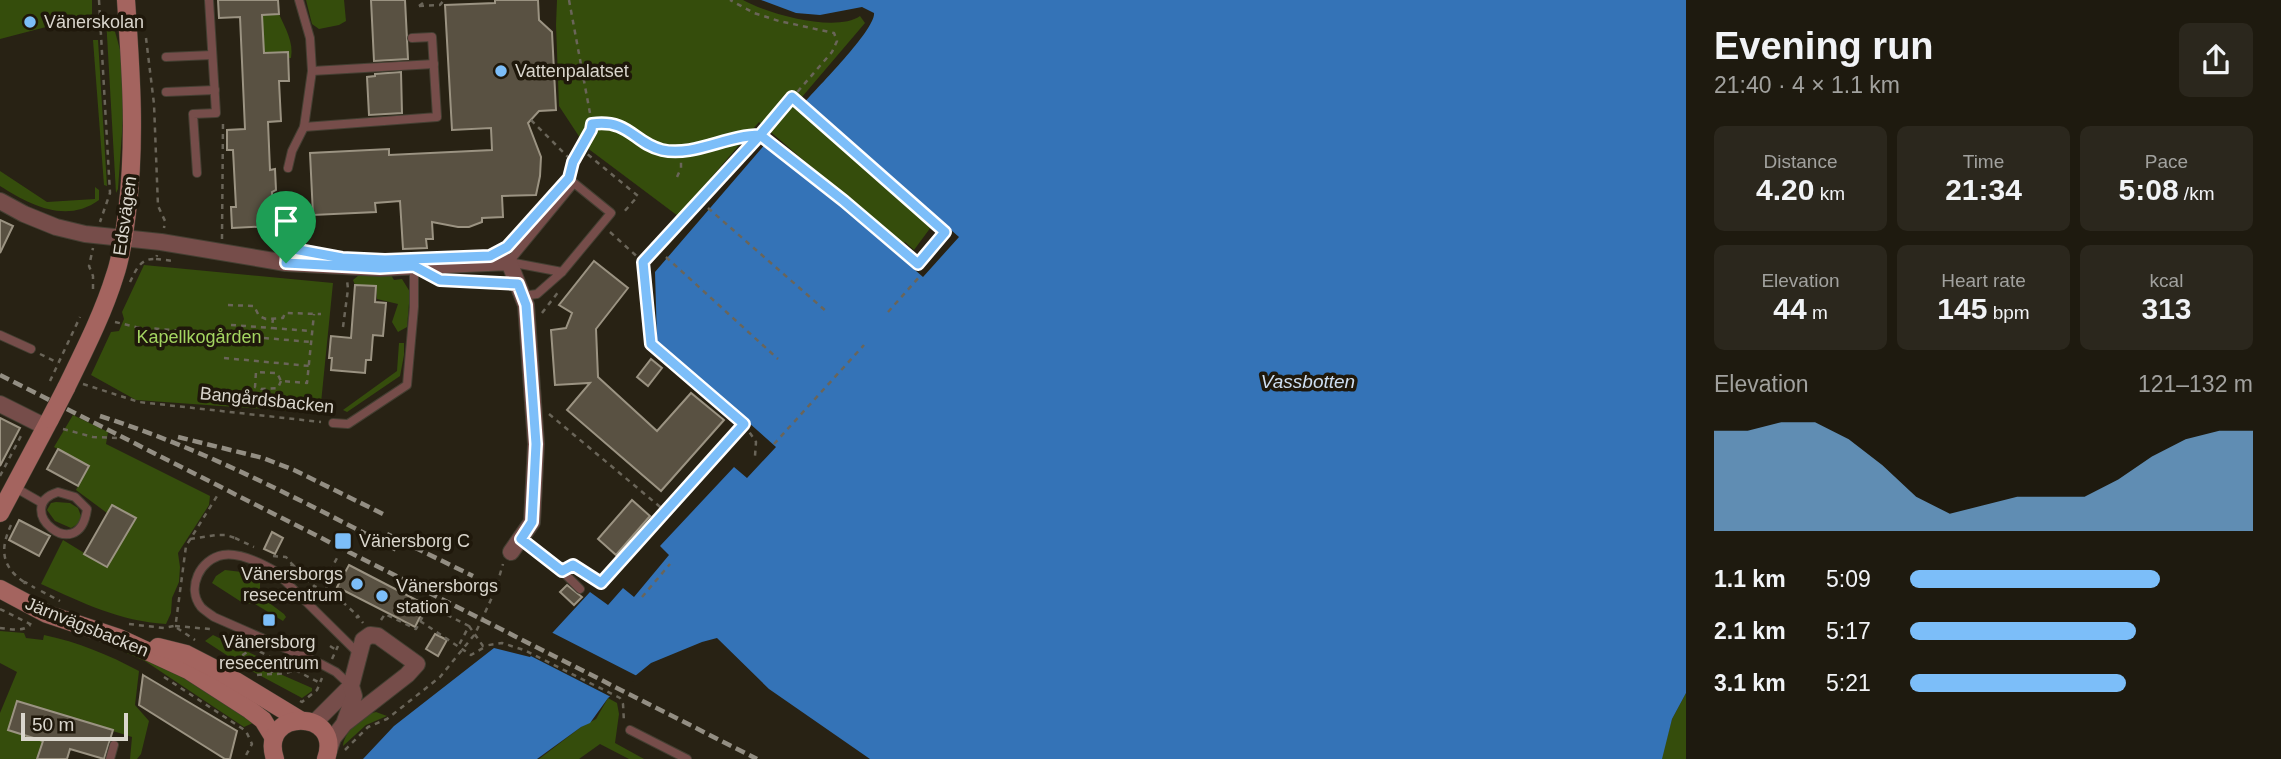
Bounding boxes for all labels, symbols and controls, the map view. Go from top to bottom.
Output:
place label: Vänerskolan [44,12,144,32]
marker: Vänerskolan [22,14,38,30]
button: share [2179,23,2253,97]
text: Evening run [1714,25,1934,67]
place label: Vattenpalatset [515,61,629,81]
marker: Vattenpalatset [493,63,509,79]
text: 21:40 · 4 × 1.1 km [1714,72,1900,98]
text: Distance [1764,151,1837,172]
text: Time [1963,151,2004,172]
text: Pace [2145,151,2188,172]
text: 4.20 [1756,173,1814,206]
text: 21:34 [1945,173,2022,206]
text: 5:08 [2119,173,2179,206]
street label: Edsvägen [110,175,140,257]
text: km [1814,183,1845,204]
text: /km [2179,183,2214,204]
pin [256,191,316,263]
icon: arrive [267,202,305,240]
text: Elevation [1761,270,1840,291]
text: Heart rate [1941,270,2026,291]
text: kcal [2150,270,2183,291]
text: 44 [1773,292,1807,325]
text: 145 [1937,292,1987,325]
text: 313 [2141,292,2192,325]
text: m [1807,302,1828,323]
text: bpm [1987,302,2030,323]
park label: Kapellkogården [136,327,262,347]
water label: Vassbotten [1261,371,1355,392]
text: Elevation [1714,371,1809,397]
text: 121–132 m [2138,371,2253,397]
street label: Bangårdsbacken [199,383,335,417]
marker: Vänersborg C [333,531,353,551]
place label: Vänersborg C [359,531,470,551]
place label: Vänersborgs resecentrum [241,564,343,605]
text: 1.1 km [1714,566,1786,592]
text: 5:09 [1826,566,1871,592]
marker: Vänersborgs resecentrum [349,576,365,592]
place label: Vänersborgs station [396,576,498,617]
marker: Vänersborgs station [374,588,390,604]
street label: Järnvägsbacken [22,593,152,661]
marker: Vänersborg resecentrum [261,612,277,628]
text: 2.1 km [1714,618,1786,644]
text: 5:17 [1826,618,1871,644]
place label: Vänersborg resecentrum [219,632,319,673]
text: 3.1 km [1714,670,1786,696]
text: 5:21 [1826,670,1871,696]
scale bar [21,710,128,742]
text: 50 m [32,714,74,735]

